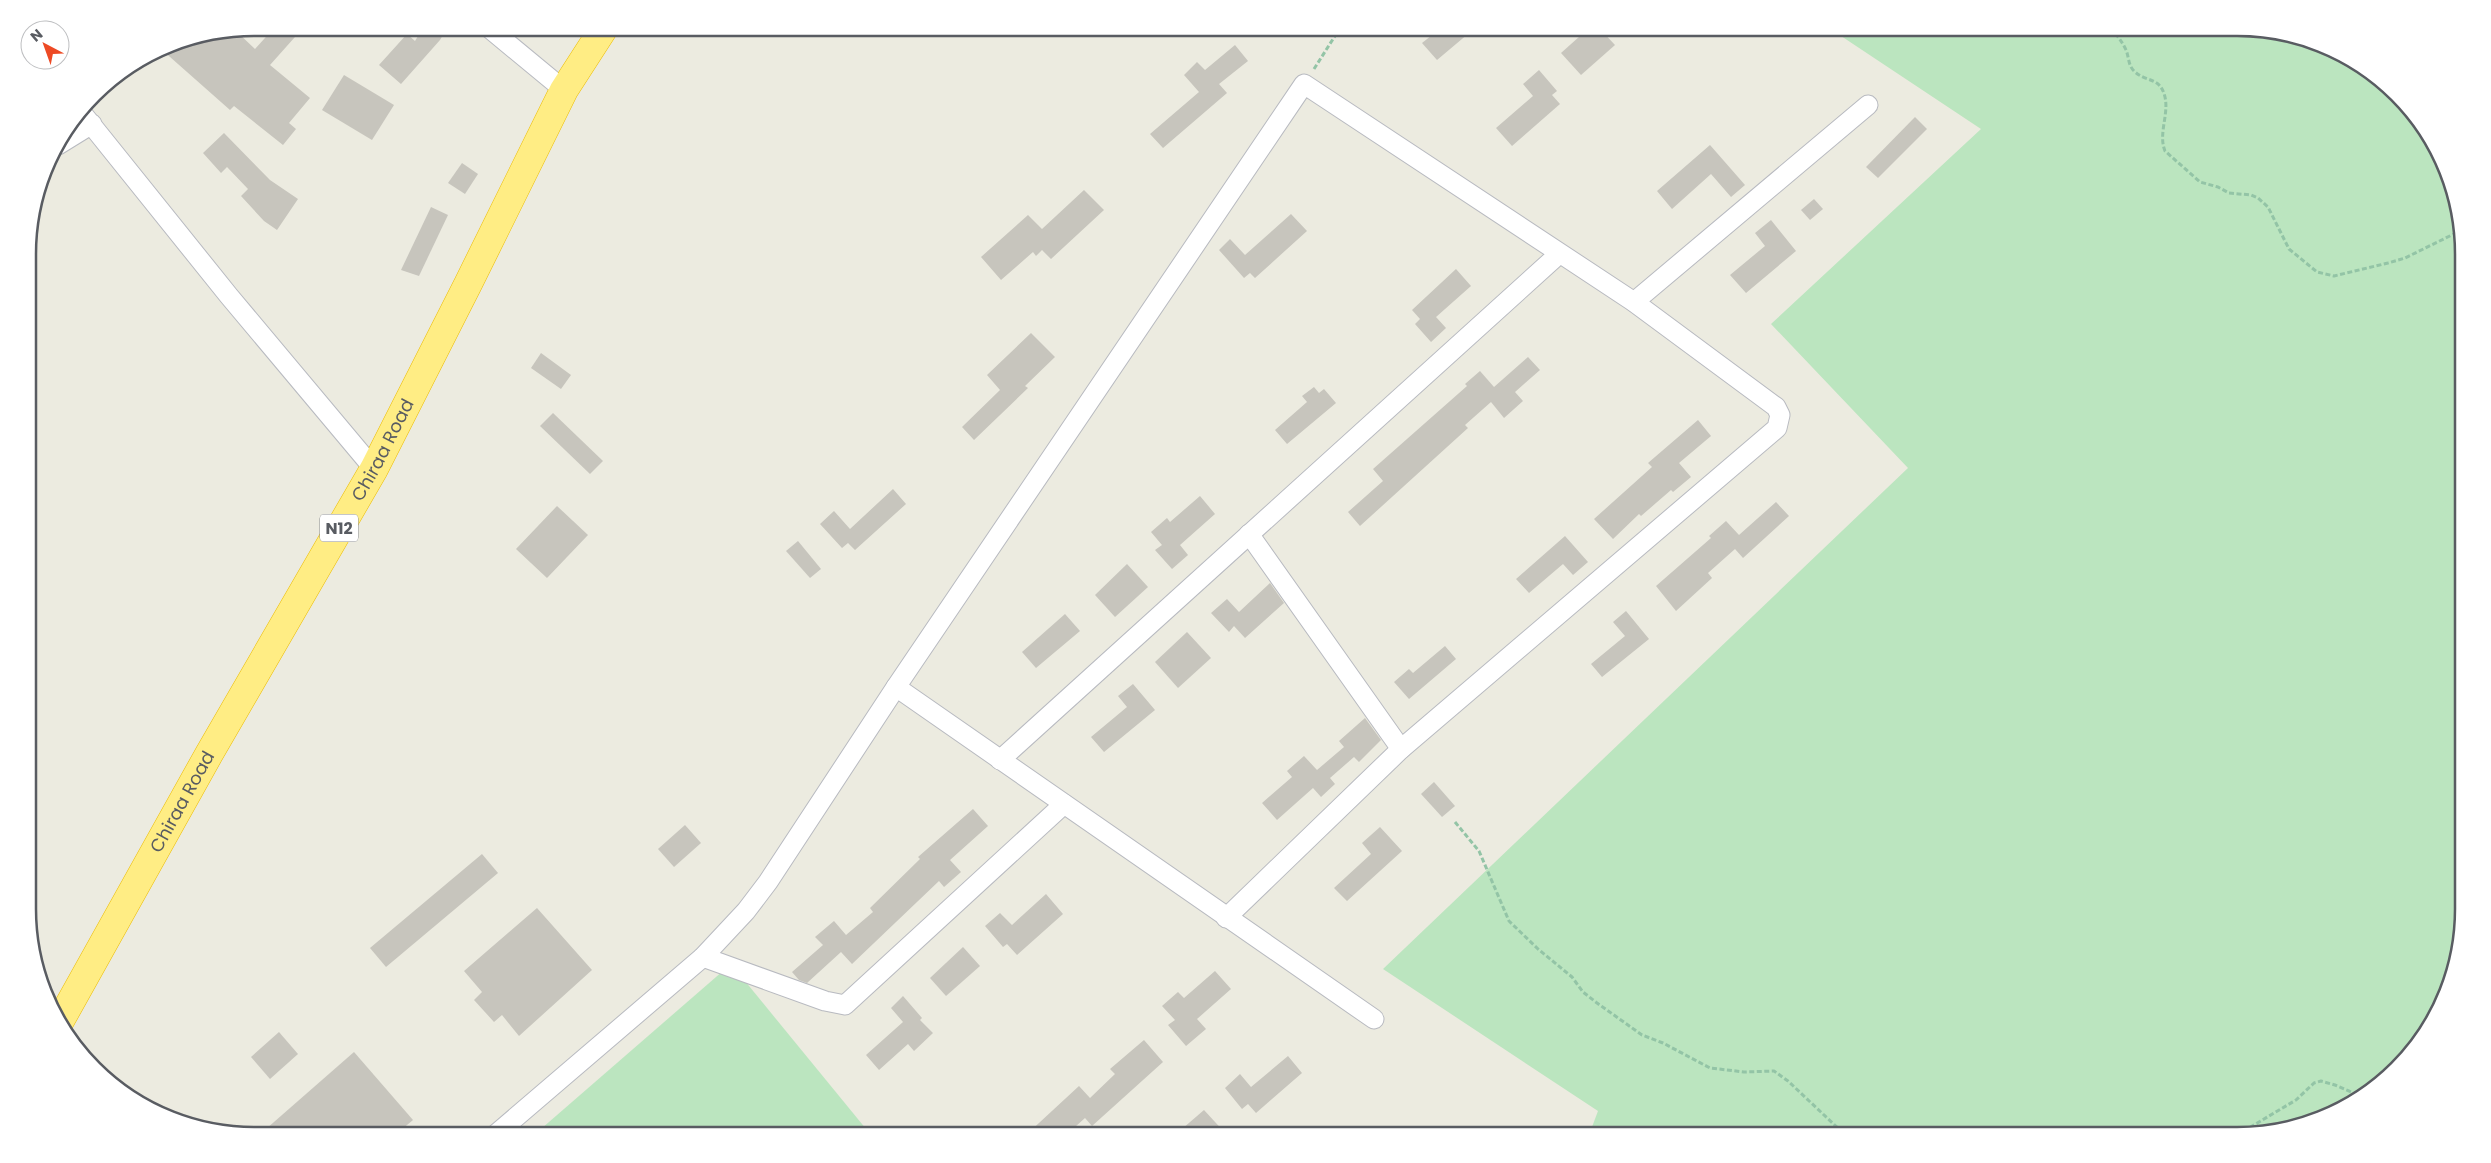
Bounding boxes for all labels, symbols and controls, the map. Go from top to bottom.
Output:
north arrow [20,20,70,70]
text: N [26,24,47,46]
street label: Chiraa Road [345,394,420,506]
road number: N12 [320,514,358,542]
street label: Chiraa Road [144,746,220,857]

